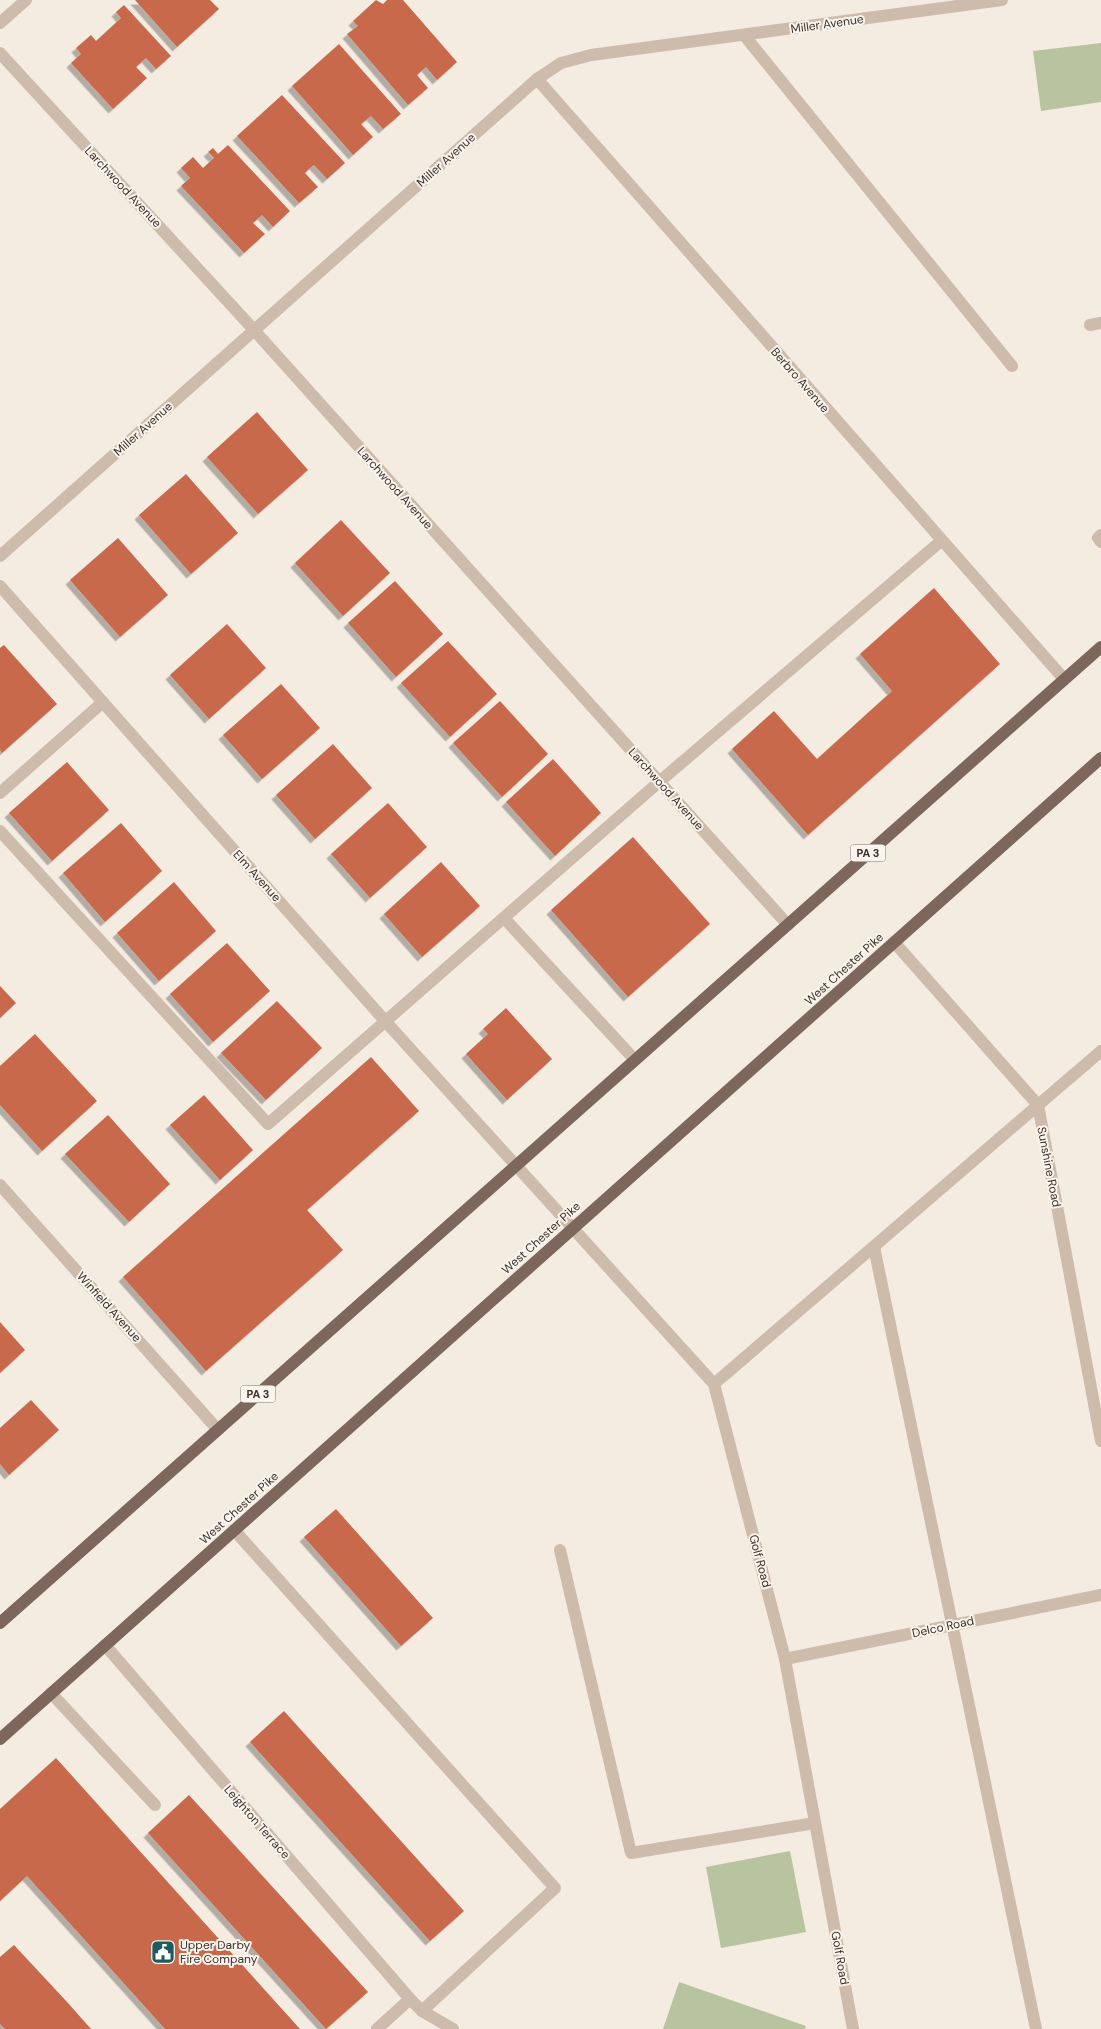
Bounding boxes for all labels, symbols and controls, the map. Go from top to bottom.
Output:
street label: Miller Avenue [789,11,865,37]
street label: Miller Avenue [413,129,479,191]
street label: Larchwood Avenue [81,143,165,231]
street label: Berbro Avenue [767,344,833,416]
street label: Miller Avenue [110,398,176,460]
street label: Larchwood Avenue [354,443,436,533]
street label: Larchwood Avenue [625,744,707,834]
road number: PA 3 [850,844,886,861]
street label: Elm Avenue [230,847,285,905]
street label: West Chester Pike [801,929,887,1009]
street label: Sunshine Road [1033,1126,1065,1208]
street label: West Chester Pike [498,1198,584,1278]
street label: Winfield Avenue [73,1269,145,1346]
road number: PA 3 [240,1386,276,1402]
street label: West Chester Pike [196,1468,282,1548]
street label: Golf Road [745,1533,775,1589]
street label: Delco Road [911,1613,975,1641]
street label: Leighton Terrace [221,1782,294,1862]
street label: Golf Road [827,1930,853,1986]
place label: Upper Darby Fire Company [180,1937,258,1967]
public building icon: Upper Darby Fire Company [150,1939,176,1965]

